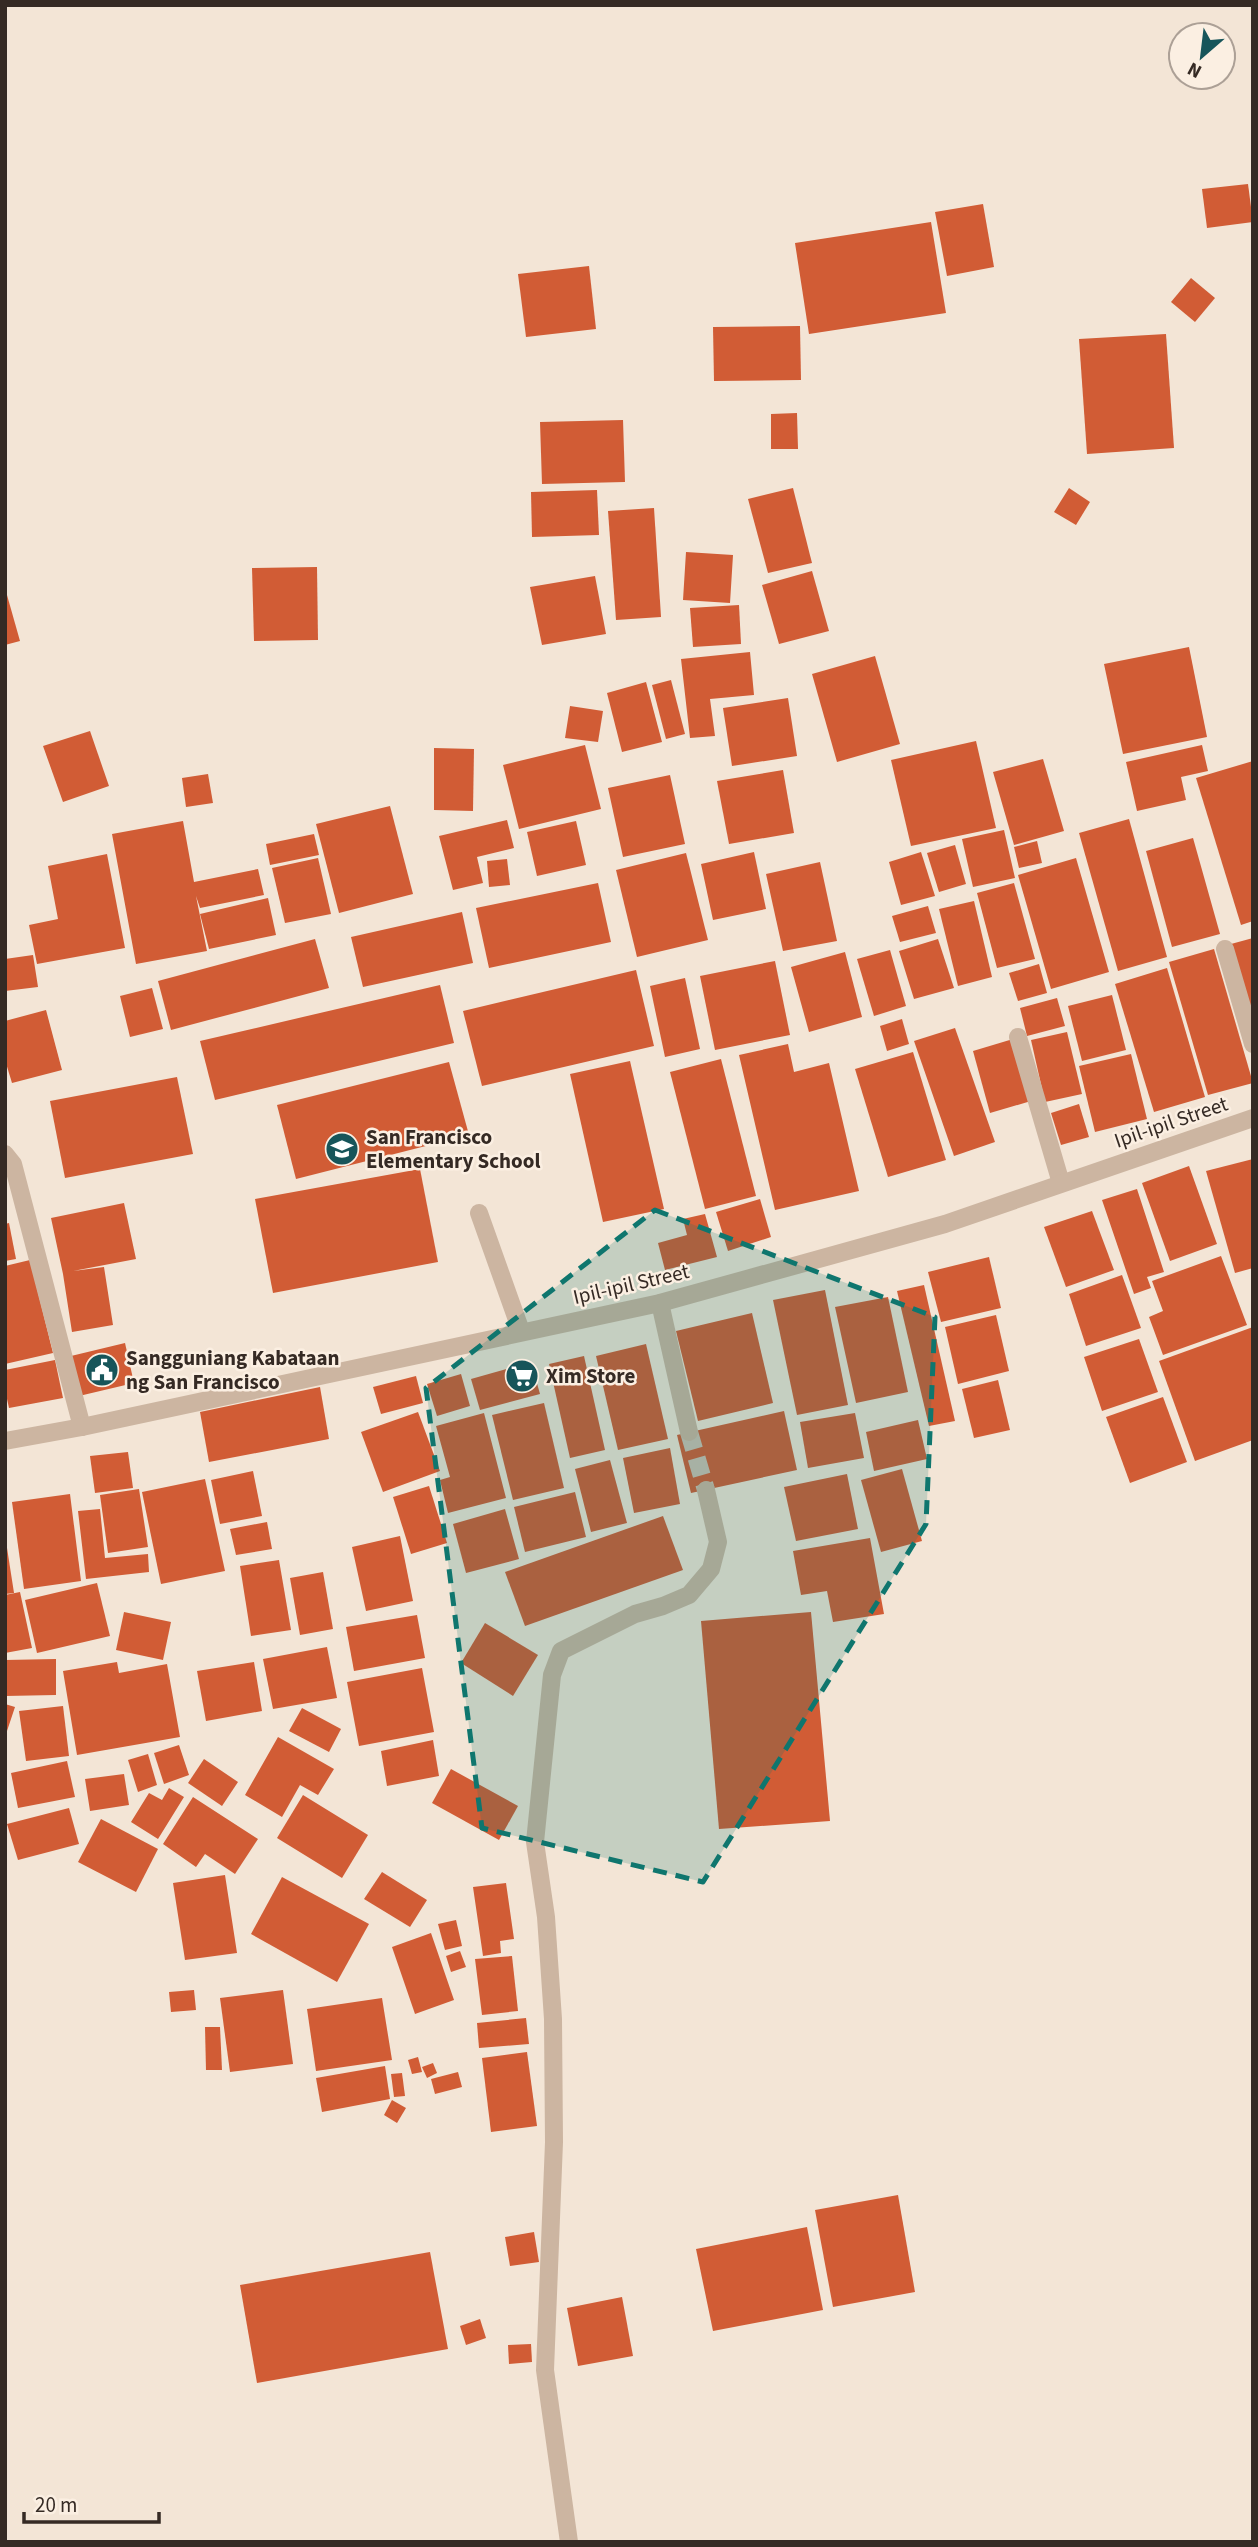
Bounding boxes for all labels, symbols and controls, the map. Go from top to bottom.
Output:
north arrow [1167,21,1237,91]
text: N [1183,55,1207,85]
street label: Ipil-ipil Street [1110,1089,1232,1155]
place label: San Francisco Elementary School [366,1122,540,1176]
school or university icon: San Francisco Elementary School [323,1130,361,1168]
street label: Ipil-ipil Street [570,1256,692,1312]
place label: Sangguniang Kabataan ng San Francisco [126,1343,340,1397]
public building icon: Sangguniang Kabataan ng San Francisco [83,1351,121,1389]
supermarket icon: Xim Store [503,1357,541,1395]
place label: Xim Store [546,1361,635,1391]
scale bar [24,2480,159,2524]
text: 20 m [35,2490,77,2520]

